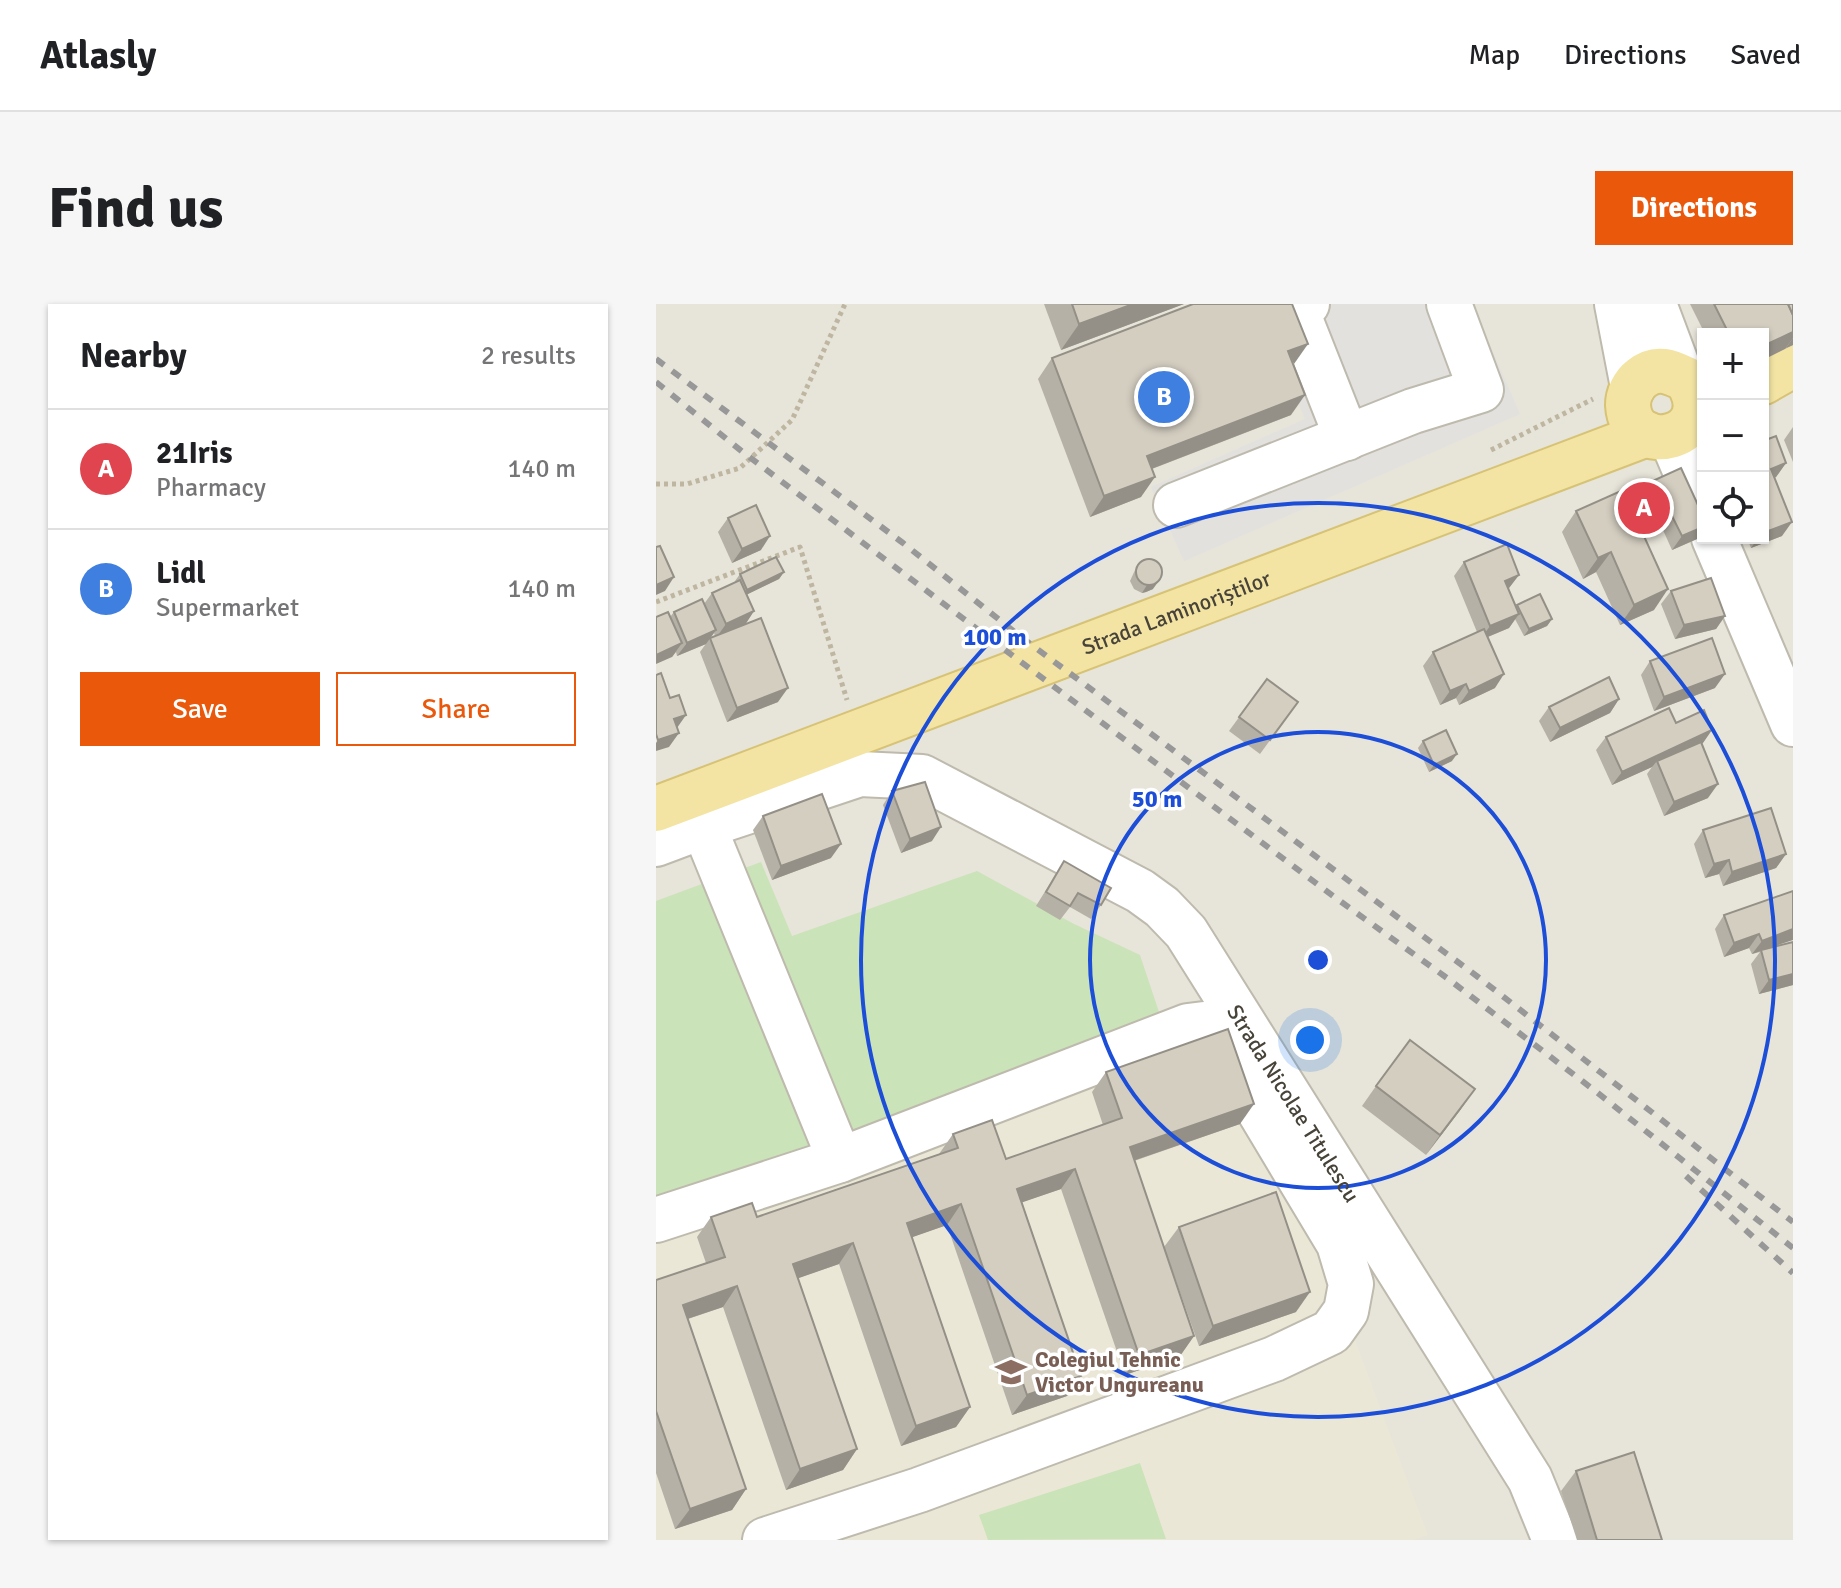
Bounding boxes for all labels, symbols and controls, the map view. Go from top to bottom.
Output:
text: Atlasly [40,32,156,79]
text: Map [1468,38,1520,72]
text: Directions [1564,38,1686,72]
text: Saved [1730,38,1801,72]
button: Directions [1595,171,1793,245]
text: Find us [48,174,223,243]
map controls [1697,328,1769,544]
button: + [1697,328,1769,400]
text: Nearby [80,335,187,377]
text: 2 results [481,340,576,372]
pin: B [1138,367,1190,427]
button: − [1697,400,1769,472]
text: 21Iris [156,435,233,472]
text: A [98,453,114,485]
text: 140 m [507,453,576,485]
text: Pharmacy [156,472,266,504]
button: locate [1697,472,1769,544]
pin: A [1618,478,1670,538]
text: Lidl [156,555,206,592]
street label: Strada Laminoriștilor [1078,564,1274,660]
text: B [98,573,114,605]
text: 140 m [507,573,576,605]
text: Supermarket [156,592,299,624]
text: 100 m [963,622,1027,652]
button: Save [80,672,320,746]
button: Share [336,672,576,746]
text: 50 m [1132,784,1182,814]
centre of rings [1304,946,1332,974]
street label: Strada Nicolae Titulescu [1221,999,1366,1207]
your location [1290,1020,1330,1060]
place label: Colegiul Tehnic Victor Ungureanu [1035,1346,1204,1398]
school or university icon: Colegiul Tehnic Victor Ungureanu [994,1355,1028,1389]

